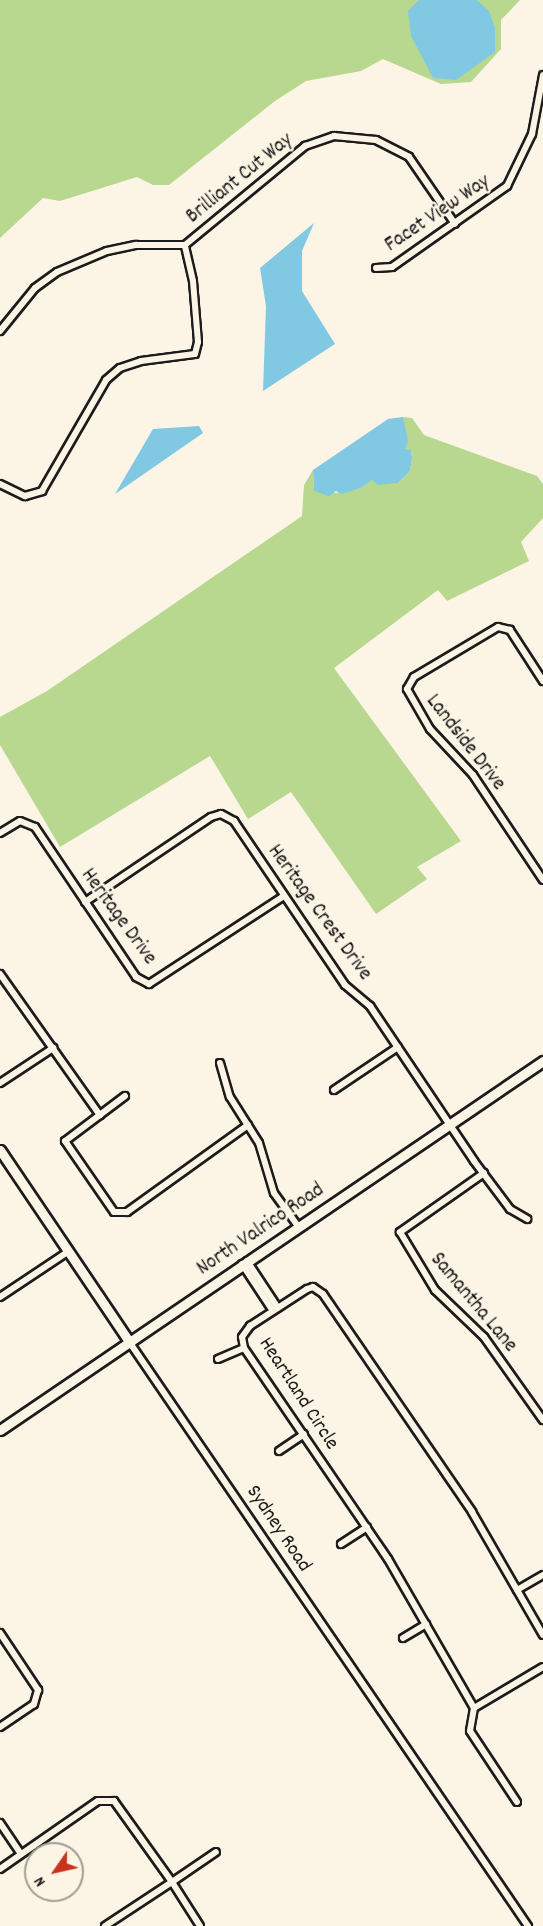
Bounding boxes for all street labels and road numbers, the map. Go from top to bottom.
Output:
street label: Brilliant Cut Way [182,128,298,230]
street label: Facet View Way [381,170,495,258]
street label: Landside Drive [420,690,510,796]
street label: Heritage Crest Drive [261,840,377,986]
street label: Heritage Drive [75,864,161,970]
street label: North Valrico Road [193,1178,329,1282]
street label: Samantha Lane [424,1248,522,1358]
street label: Heartland Circle [252,1333,344,1455]
street label: Sydney Road [240,1481,316,1577]

